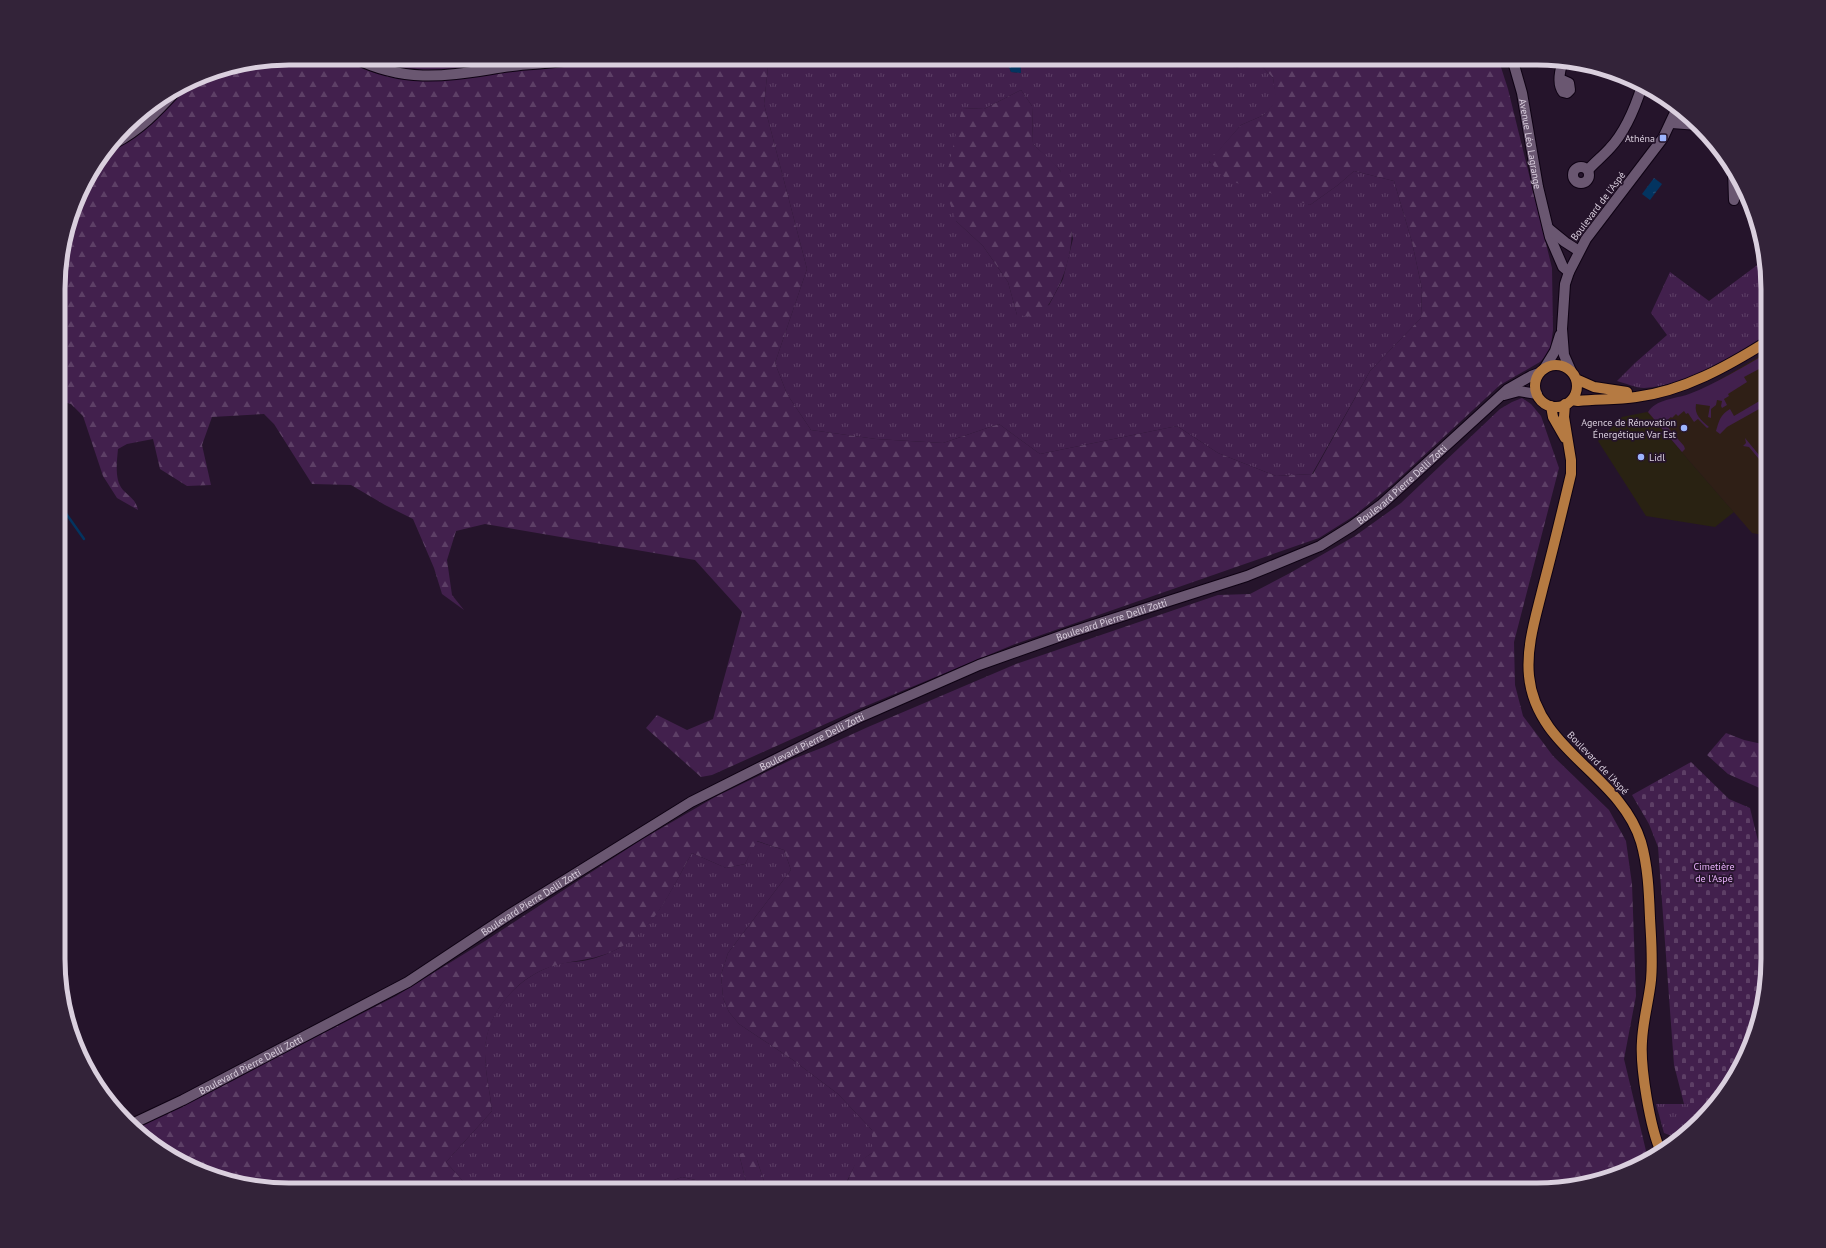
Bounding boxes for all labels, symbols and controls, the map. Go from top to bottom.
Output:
street label: Avenue Léo Lagrange [1517,98,1545,190]
place label: Athéna [1625,132,1655,145]
marker: Athéna [1658,133,1668,143]
street label: Boulevard de l'Aspé [1568,169,1628,243]
place label: Agence de Rénovation Énergétique Var Est [1581,416,1677,441]
marker: Agence de Rénovation Énergétique Var Est [1679,423,1689,433]
street label: Boulevard Pierre Delli Zotti [1354,441,1450,527]
place label: Lidl [1649,451,1665,464]
marker: Lidl [1636,452,1646,462]
street label: Boulevard Pierre Delli Zotti [1054,596,1169,644]
street label: Boulevard Pierre Delli Zotti [757,710,866,773]
street label: Boulevard de l'Aspé [1564,729,1632,797]
park label: Cimetière de l'Aspé [1693,860,1735,885]
street label: Boulevard Pierre Delli Zotti [478,865,583,938]
street label: Boulevard Pierre Delli Zotti [196,1032,305,1097]

